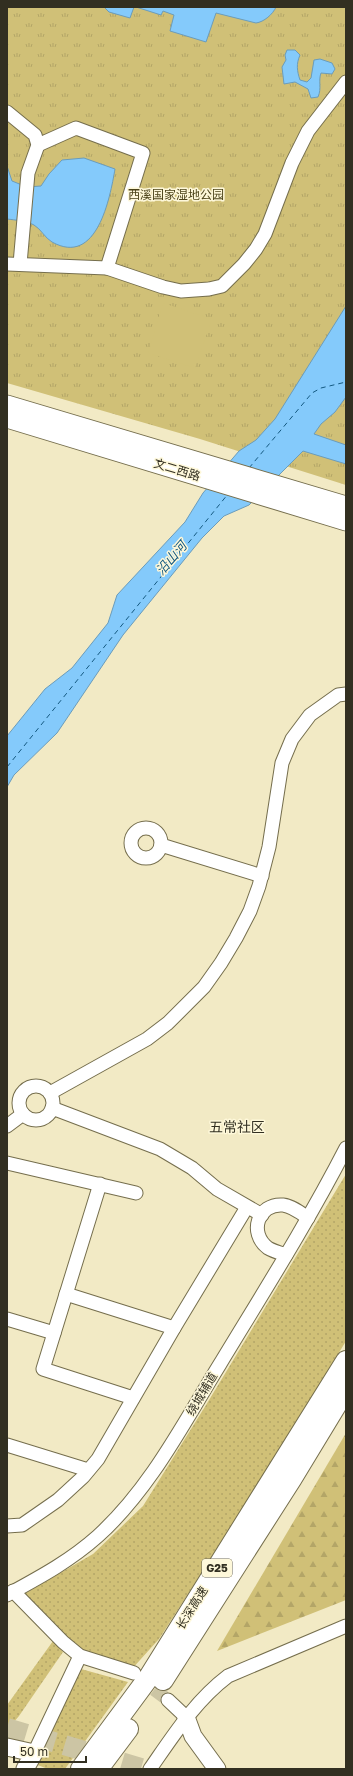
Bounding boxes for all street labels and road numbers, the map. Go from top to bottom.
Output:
street label: 文二西路 [152,455,202,484]
street label: 绕城辅道 [183,1369,220,1418]
road number: G25 [202,1559,232,1577]
street label: 长深高速 [172,1583,211,1632]

